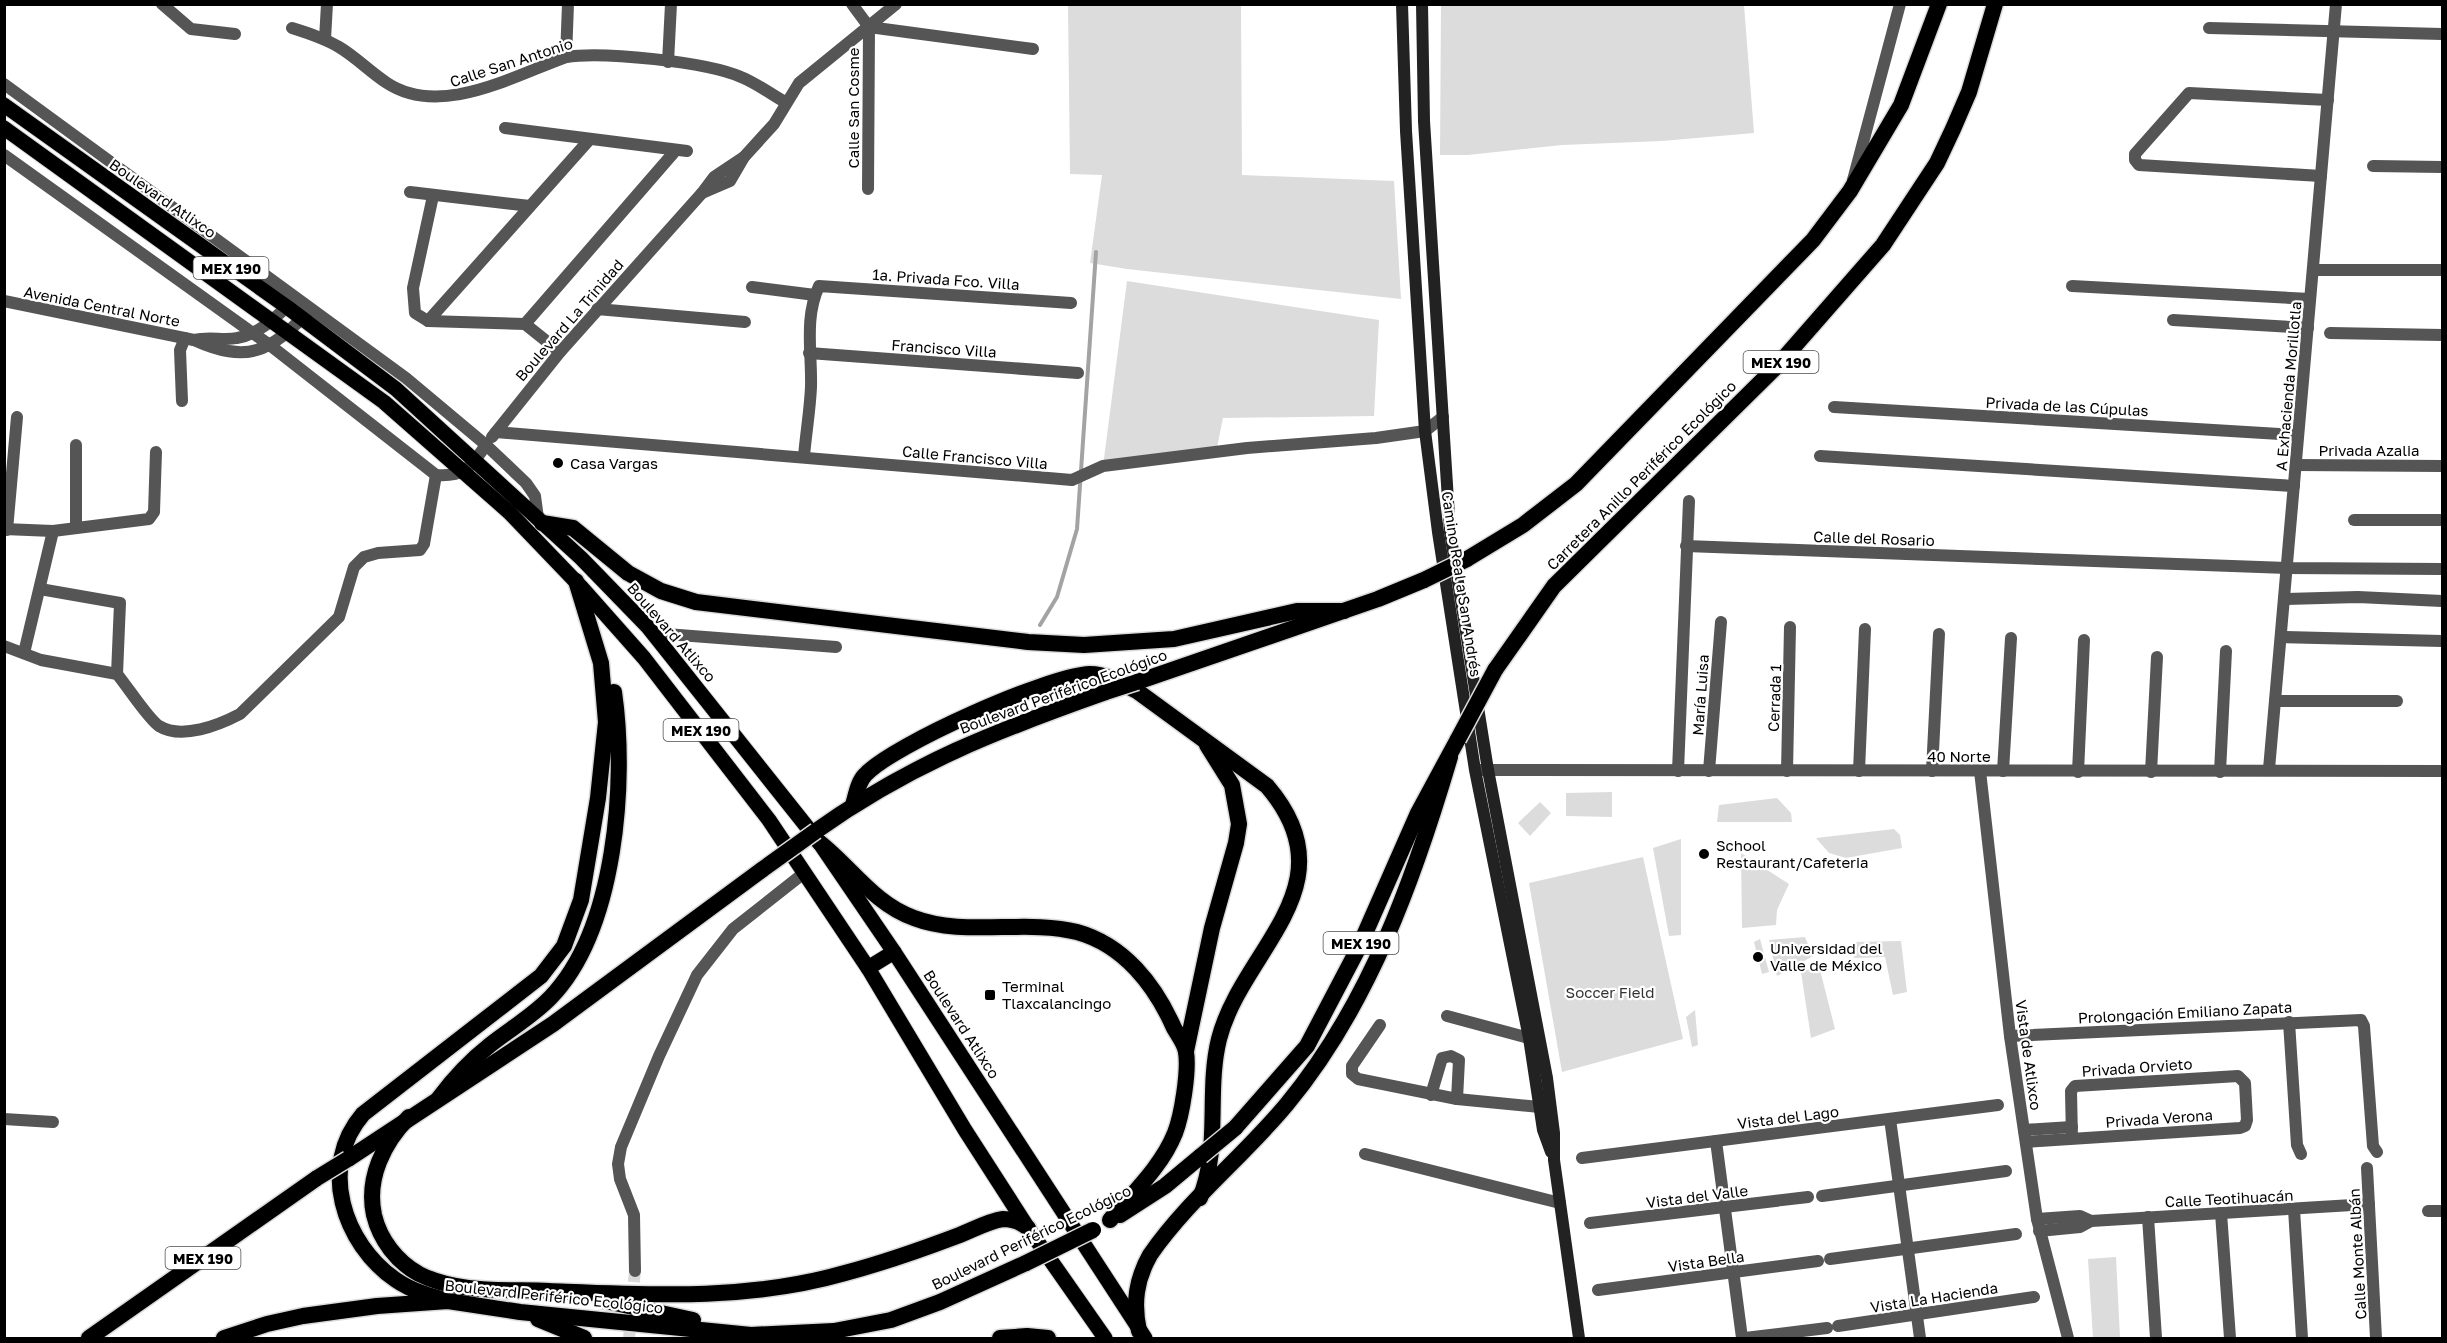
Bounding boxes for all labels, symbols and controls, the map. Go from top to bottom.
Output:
street label: Calle San Antonio [447,34,575,90]
street label: Calle San Cosme [844,47,862,168]
street label: Boulevard Atlixco [106,155,220,241]
street label: Boulevard La Trinidad [511,256,627,384]
road number: MEX 190 [194,257,268,279]
street label: 1a. Privada Fco. Villa [872,265,1020,293]
street label: Avenida Central Norte [22,282,182,330]
street label: A Exhacienda Morillotla [2272,301,2304,471]
street label: Francisco Villa [891,335,997,361]
road number: MEX 190 [1744,351,1818,373]
street label: Carretera Anillo Periférico Ecológico [1543,377,1739,573]
street label: Privada de las Cúpulas [1985,393,2149,419]
street label: Privada Azalia [2318,441,2420,459]
street label: Calle Francisco Villa [901,442,1049,472]
place label: Casa Vargas [570,454,658,472]
marker: Casa Vargas [551,456,565,470]
street label: Camino Real a San Andrés [1438,490,1486,678]
street label: Calle del Rosario [1813,527,1935,549]
street label: Boulevard Atlixco [624,579,720,685]
street label: Boulevard Periférico Ecológico [957,645,1169,737]
street label: María Luisa [1688,654,1712,736]
street label: Cerrada 1 [1764,664,1784,732]
road number: MEX 190 [664,719,738,741]
street label: 40 Norte [1927,747,1991,765]
place label: School Restaurant/Cafeteria [1716,836,1868,871]
marker: School Restaurant/Cafeteria [1697,847,1711,861]
road number: MEX 190 [1324,932,1398,954]
place label: Universidad del Valle de México [1770,939,1882,974]
marker: Universidad del Valle de México [1751,950,1765,964]
street label: Boulevard Atlixco [920,966,1004,1082]
place label: Terminal Tlaxcalancingo [1002,977,1111,1012]
park label: Soccer Field [1566,983,1654,1001]
marker: Terminal Tlaxcalancingo [983,988,997,1002]
street label: Prolongación Emiliano Zapata [2077,997,2293,1027]
street label: Vista de Atlixco [2012,999,2046,1111]
street label: Privada Orvieto [2081,1054,2193,1080]
street label: Vista del Lago [1736,1102,1840,1132]
street label: Privada Verona [2105,1105,2213,1131]
street label: Boulevard Periférico Ecológico [928,1181,1134,1293]
street label: Vista del Valle [1645,1181,1749,1211]
street label: Calle Teotihuacán [2164,1186,2294,1210]
street label: Calle Monte Albán [2345,1188,2369,1320]
road number: MEX 190 [166,1247,240,1269]
street label: Vista Bella [1667,1247,1745,1275]
street label: Boulevard Periférico Ecológico [444,1276,664,1316]
street label: Vista La Hacienda [1869,1278,1999,1316]

